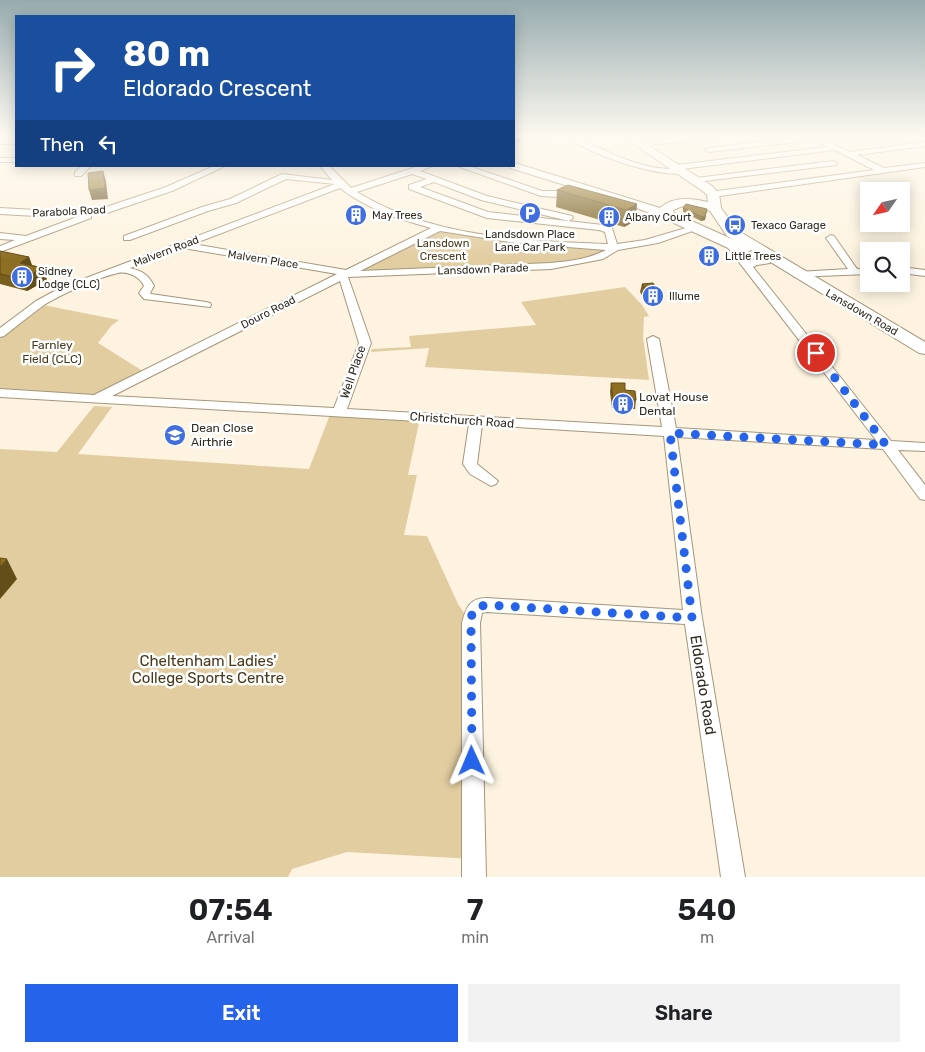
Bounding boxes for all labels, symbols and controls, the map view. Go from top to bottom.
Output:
text: 80 m [123,33,210,75]
icon: right [40,35,105,100]
text: Eldorado Crescent [123,75,311,102]
icon: left [94,130,122,158]
text: Then [40,133,84,156]
north arrow [860,182,910,232]
map controls [860,182,910,292]
parking icon: Landsdown Place Lane Car Park [518,201,542,225]
street label: Parabola Road [32,203,106,220]
building icon: May Trees [344,203,368,227]
building icon: Albany Court [597,205,621,229]
place label: May Trees [372,209,423,222]
place label: Albany Court [625,211,692,224]
bus stop icon: Texaco Garage [723,213,747,237]
place label: Texaco Garage [751,219,826,232]
place label: Landsdown Place Lane Car Park [485,228,575,254]
street label: Malvern Road [132,233,201,270]
park label: Lansdown Crescent [417,237,469,263]
button: search [860,242,910,292]
building icon: Little Trees [697,244,721,268]
street label: Malvern Place [227,248,299,271]
place label: Little Trees [725,250,782,263]
street label: Lansdown Parade [437,261,529,278]
building icon: Sidney Lodge (CLC) [10,265,34,289]
place label: Sidney Lodge (CLC) [38,265,100,291]
building icon: Illume [641,284,665,308]
street label: Lansdown Road [823,286,900,338]
place label: Illume [669,290,700,303]
street label: Douro Road [239,293,298,332]
pin [795,332,837,374]
park label: Farnley Field (CLC) [22,338,82,366]
icon: arrive [802,339,830,367]
street label: Well Place [337,343,369,400]
place label: Lovat House Dental [639,390,709,418]
building icon: Lovat House Dental [611,392,635,416]
street label: Christchurch Road [409,409,515,431]
place label: Dean Close Airthrie [191,421,254,449]
school or university icon: Dean Close Airthrie [163,423,187,447]
street label: Eldorado Road [686,634,720,736]
park label: Cheltenham Ladies' College Sports Centre [132,652,284,687]
position arrow [445,734,497,786]
text: 07:54 [188,892,273,928]
text: 7 [467,892,483,928]
text: 540 [678,892,737,928]
text: Arrival [207,928,255,947]
text: min [461,928,489,947]
text: m [700,928,714,947]
button: Exit [25,984,458,1042]
button: Share [468,984,900,1042]

